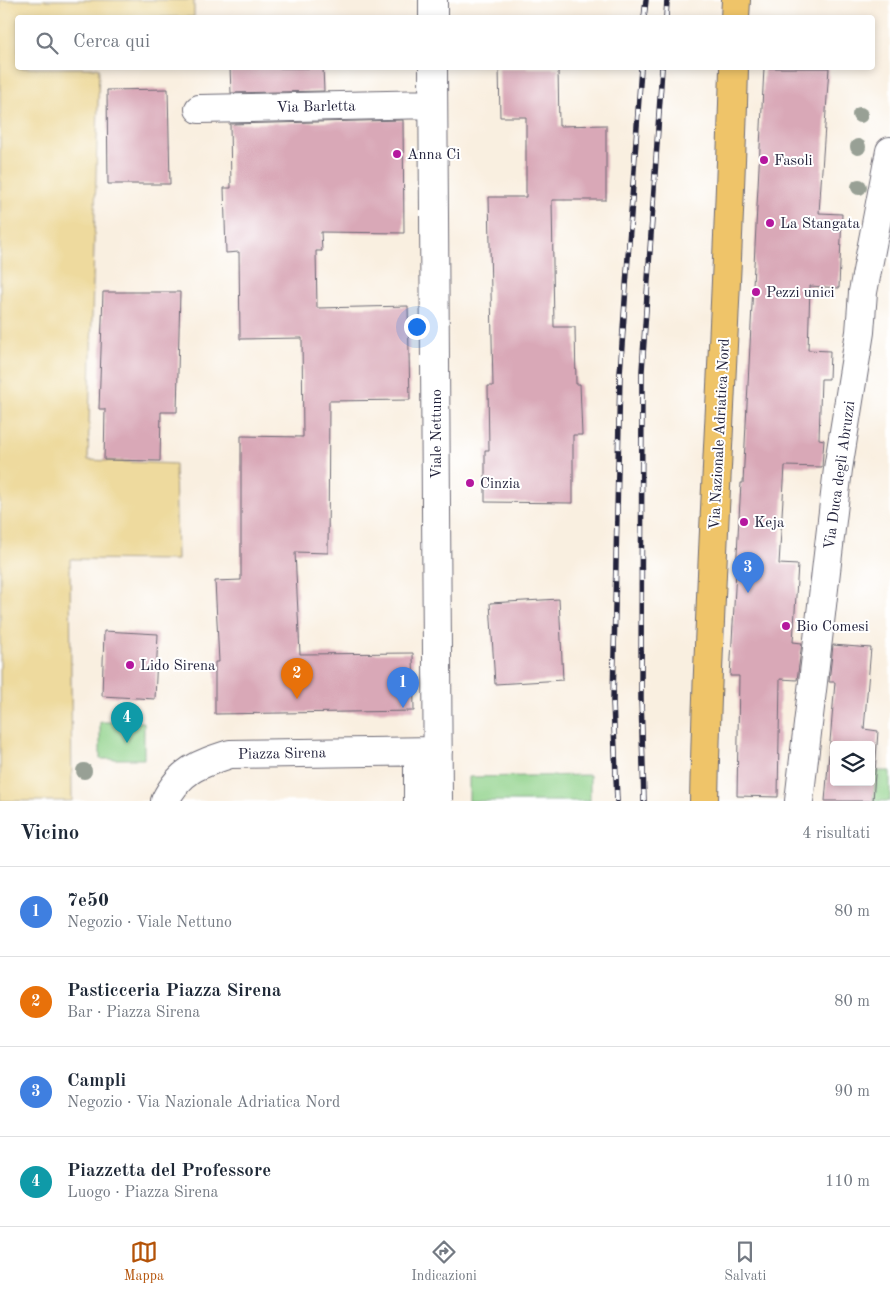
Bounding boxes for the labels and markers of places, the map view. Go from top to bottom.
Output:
marker: Anna Ci [391,148,403,160]
place label: Anna Ci [407,148,460,163]
marker: Fasoli [758,154,770,166]
place label: Fasoli [774,154,813,169]
marker: La Stangata [764,217,776,229]
place label: La Stangata [780,217,860,232]
marker: Pezzi unici [750,286,762,298]
place label: Pezzi unici [766,286,835,301]
marker: Cinzia [464,477,476,489]
place label: Cinzia [480,477,521,492]
marker: Keja [738,516,750,528]
place label: Keja [754,516,785,531]
pin: 3 [732,552,764,593]
marker: Bio Comesi [780,620,792,632]
place label: Bio Comesi [796,620,869,635]
pin: 2 [281,658,313,699]
marker: Lido Sirena [124,659,136,671]
place label: Lido Sirena [140,659,216,674]
pin: 1 [387,667,419,708]
pin: 4 [111,702,143,743]

